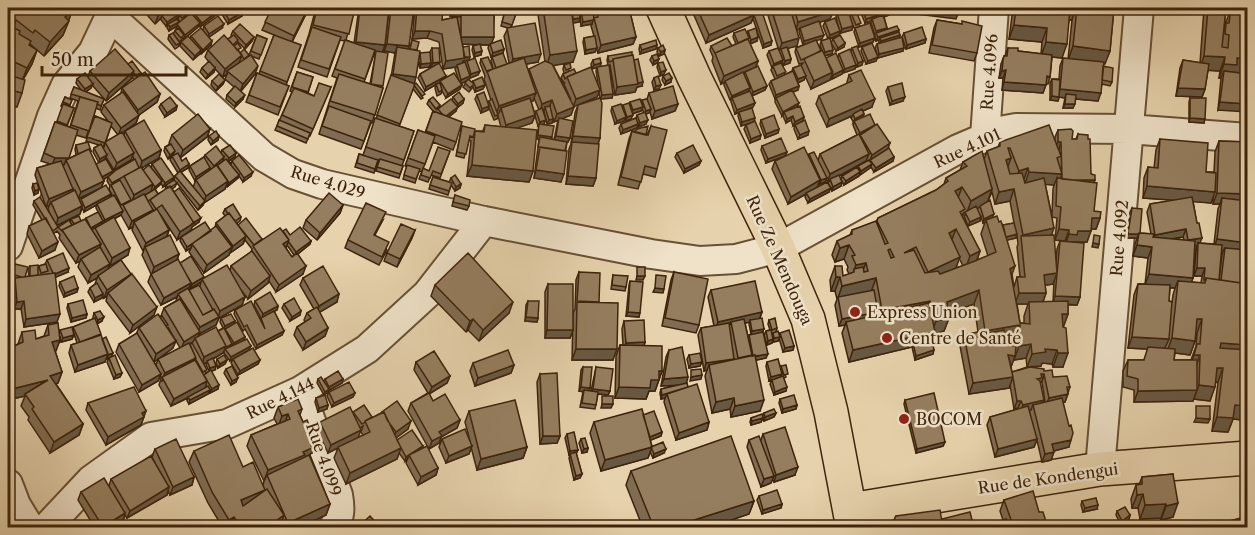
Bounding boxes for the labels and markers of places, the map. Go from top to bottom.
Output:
place label: Express Union [867,302,978,322]
marker: Express Union [848,305,862,319]
place label: Centre de Santé [899,328,1021,348]
marker: Centre de Santé [880,331,894,345]
place label: BOCOM [916,409,982,429]
marker: BOCOM [897,412,911,426]

